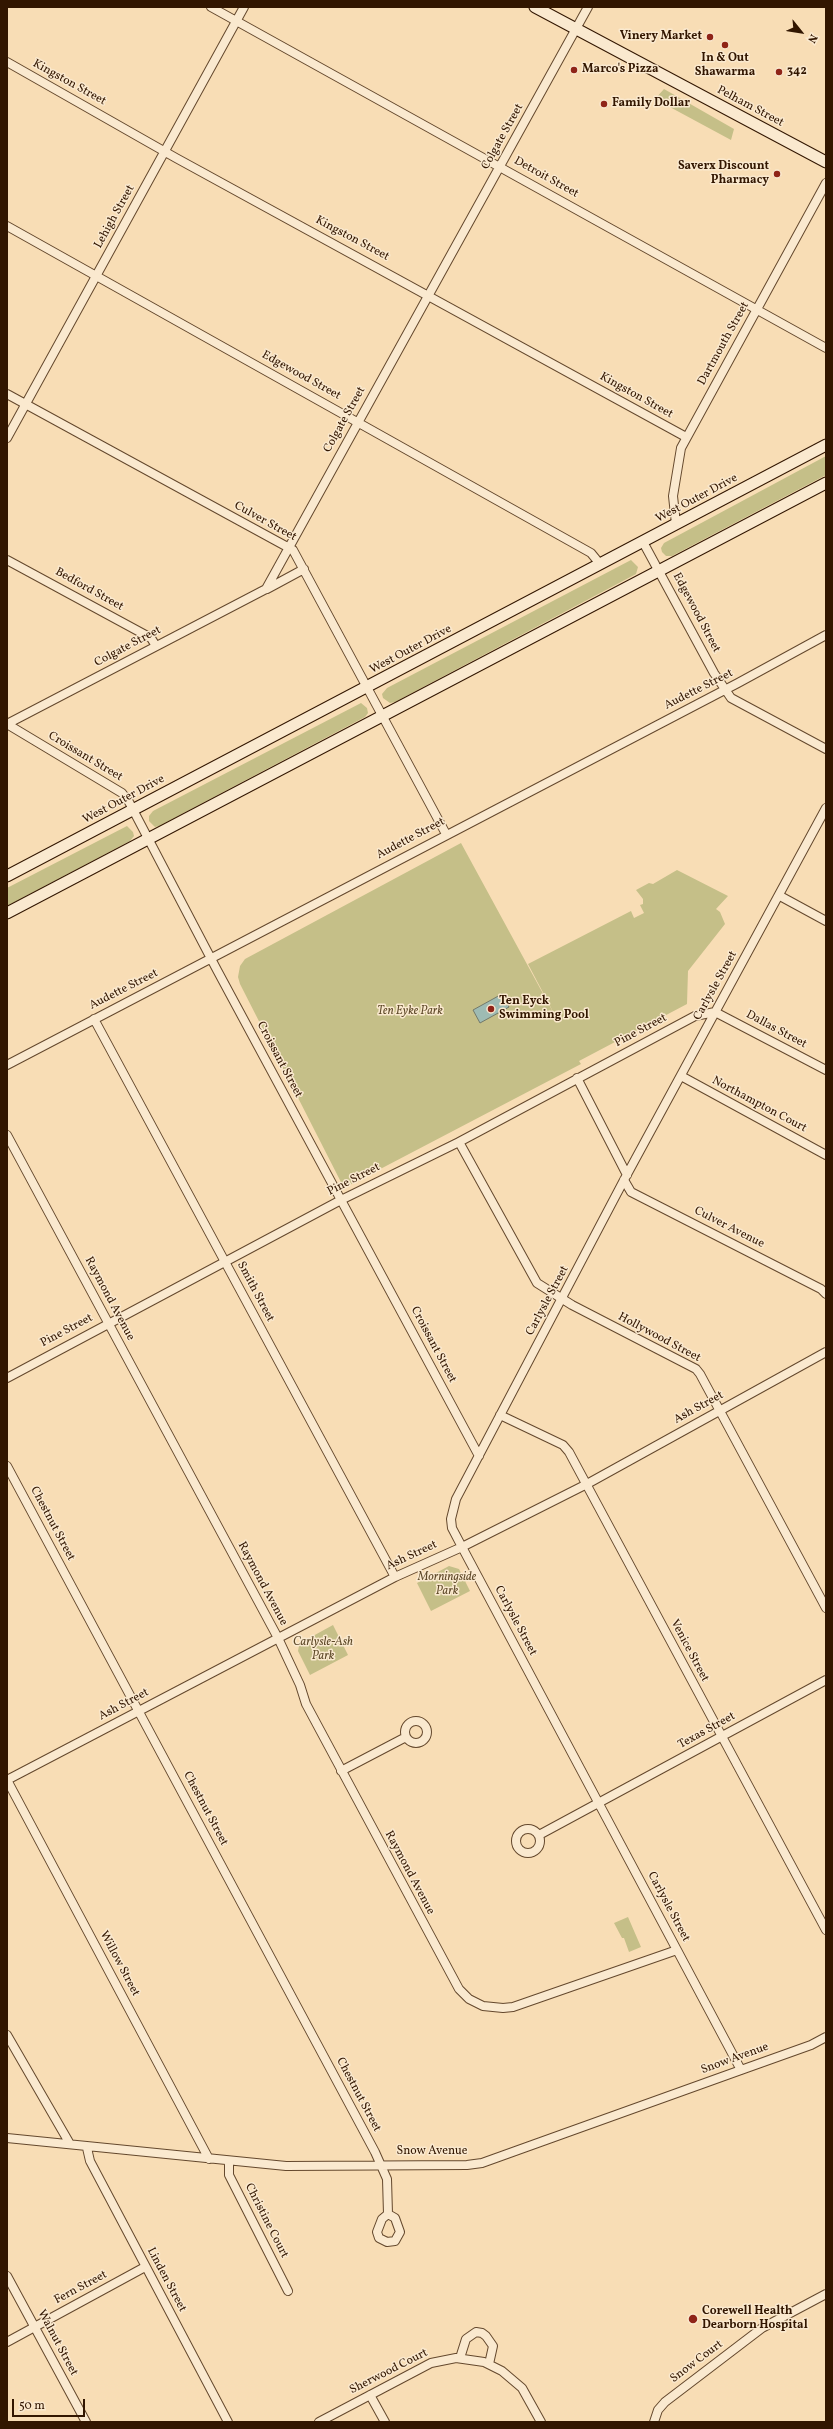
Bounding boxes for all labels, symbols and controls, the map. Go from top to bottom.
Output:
north arrow [781,12,821,52]
place label: Vinery Market [620,30,702,44]
text: N [803,31,820,45]
marker: Vinery Market [705,32,715,42]
marker: In & Out Shawarma [720,40,730,50]
place label: In & Out Shawarma [695,52,755,80]
street label: Kingston Street [30,57,108,109]
place label: Marco's Pizza [582,63,658,77]
marker: Marco's Pizza [569,65,579,75]
place label: 342 [787,65,807,79]
marker: 342 [774,67,784,77]
street label: Pelham Street [714,83,786,131]
place label: Family Dollar [612,97,690,111]
marker: Family Dollar [599,99,609,109]
street label: Colgate Street [479,101,527,173]
street label: Detroit Street [511,154,581,202]
place label: Saverx Discount Pharmacy [678,160,769,188]
marker: Saverx Discount Pharmacy [772,169,782,179]
street label: Lehigh Street [92,183,138,251]
street label: Kingston Street [313,213,391,265]
street label: Dartmouth Street [695,300,753,388]
street label: Edgewood Street [259,348,343,404]
street label: Kingston Street [597,370,675,422]
street label: Colgate Street [321,384,369,456]
street label: West Outer Drive [654,471,740,527]
street label: Culver Street [231,499,299,545]
street label: Bedford Street [52,565,126,615]
street label: Edgewood Street [669,571,723,655]
street label: West Outer Drive [368,622,454,678]
street label: Colgate Street [92,623,164,671]
street label: Audette Street [662,667,736,713]
street label: Croissant Street [45,729,125,785]
street label: West Outer Drive [81,772,167,828]
street label: Audette Street [374,815,448,863]
street label: Carlysle Street [691,949,741,1023]
street label: Audette Street [87,967,161,1013]
place label: Ten Eyck Swimming Pool [499,995,589,1023]
marker: Ten Eyck Swimming Pool [486,1004,496,1014]
park label: Ten Eyke Park [377,1005,443,1019]
street label: Dallas Street [743,1008,809,1052]
street label: Pine Street [612,1011,670,1051]
street label: Croissant Street [253,1019,305,1101]
street label: Northampton Court [709,1074,809,1136]
street label: Pine Street [325,1161,383,1199]
street label: Culver Avenue [692,1204,766,1252]
street label: Raymond Avenue [81,1255,137,1343]
street label: Smith Street [233,1259,277,1325]
street label: Carlysle Street [524,1264,572,1338]
street label: Croissant Street [407,1304,459,1386]
street label: Hollywood Street [615,1310,703,1366]
street label: Pine Street [38,1311,96,1351]
street label: Ash Street [672,1388,726,1428]
street label: Chestnut Street [26,1484,78,1564]
street label: Ash Street [384,1538,440,1574]
street label: Raymond Avenue [234,1540,290,1628]
park label: Morningside Park [418,1571,476,1599]
street label: Carlysle Street [491,1584,539,1658]
street label: Venice Street [667,1617,711,1685]
park label: Carlysle-Ash Park [293,1636,353,1664]
street label: Ash Street [97,1686,151,1724]
street label: Texas Street [676,1709,738,1753]
street label: Chestnut Street [179,1769,231,1849]
street label: Raymond Avenue [381,1829,437,1917]
street label: Carlysle Street [644,1870,692,1944]
street label: Willow Street [96,1929,142,1999]
street label: Snow Avenue [699,2040,771,2078]
street label: Chestnut Street [332,2055,384,2135]
street label: Snow Avenue [397,2145,467,2159]
street label: Christine Court [241,2181,291,2261]
street label: Linden Street [143,2245,189,2315]
street label: Fern Street [52,2268,110,2308]
place label: Corewell Health Dearborn Hospital [702,2305,808,2333]
street label: Walnut Street [34,2307,80,2379]
marker: Corewell Health Dearborn Hospital [687,2313,699,2325]
street label: Snow Court [668,2338,726,2386]
street label: Sherwood Court [347,2346,431,2398]
scale bar [14,2391,87,2417]
text: 50 m [19,2398,45,2414]

